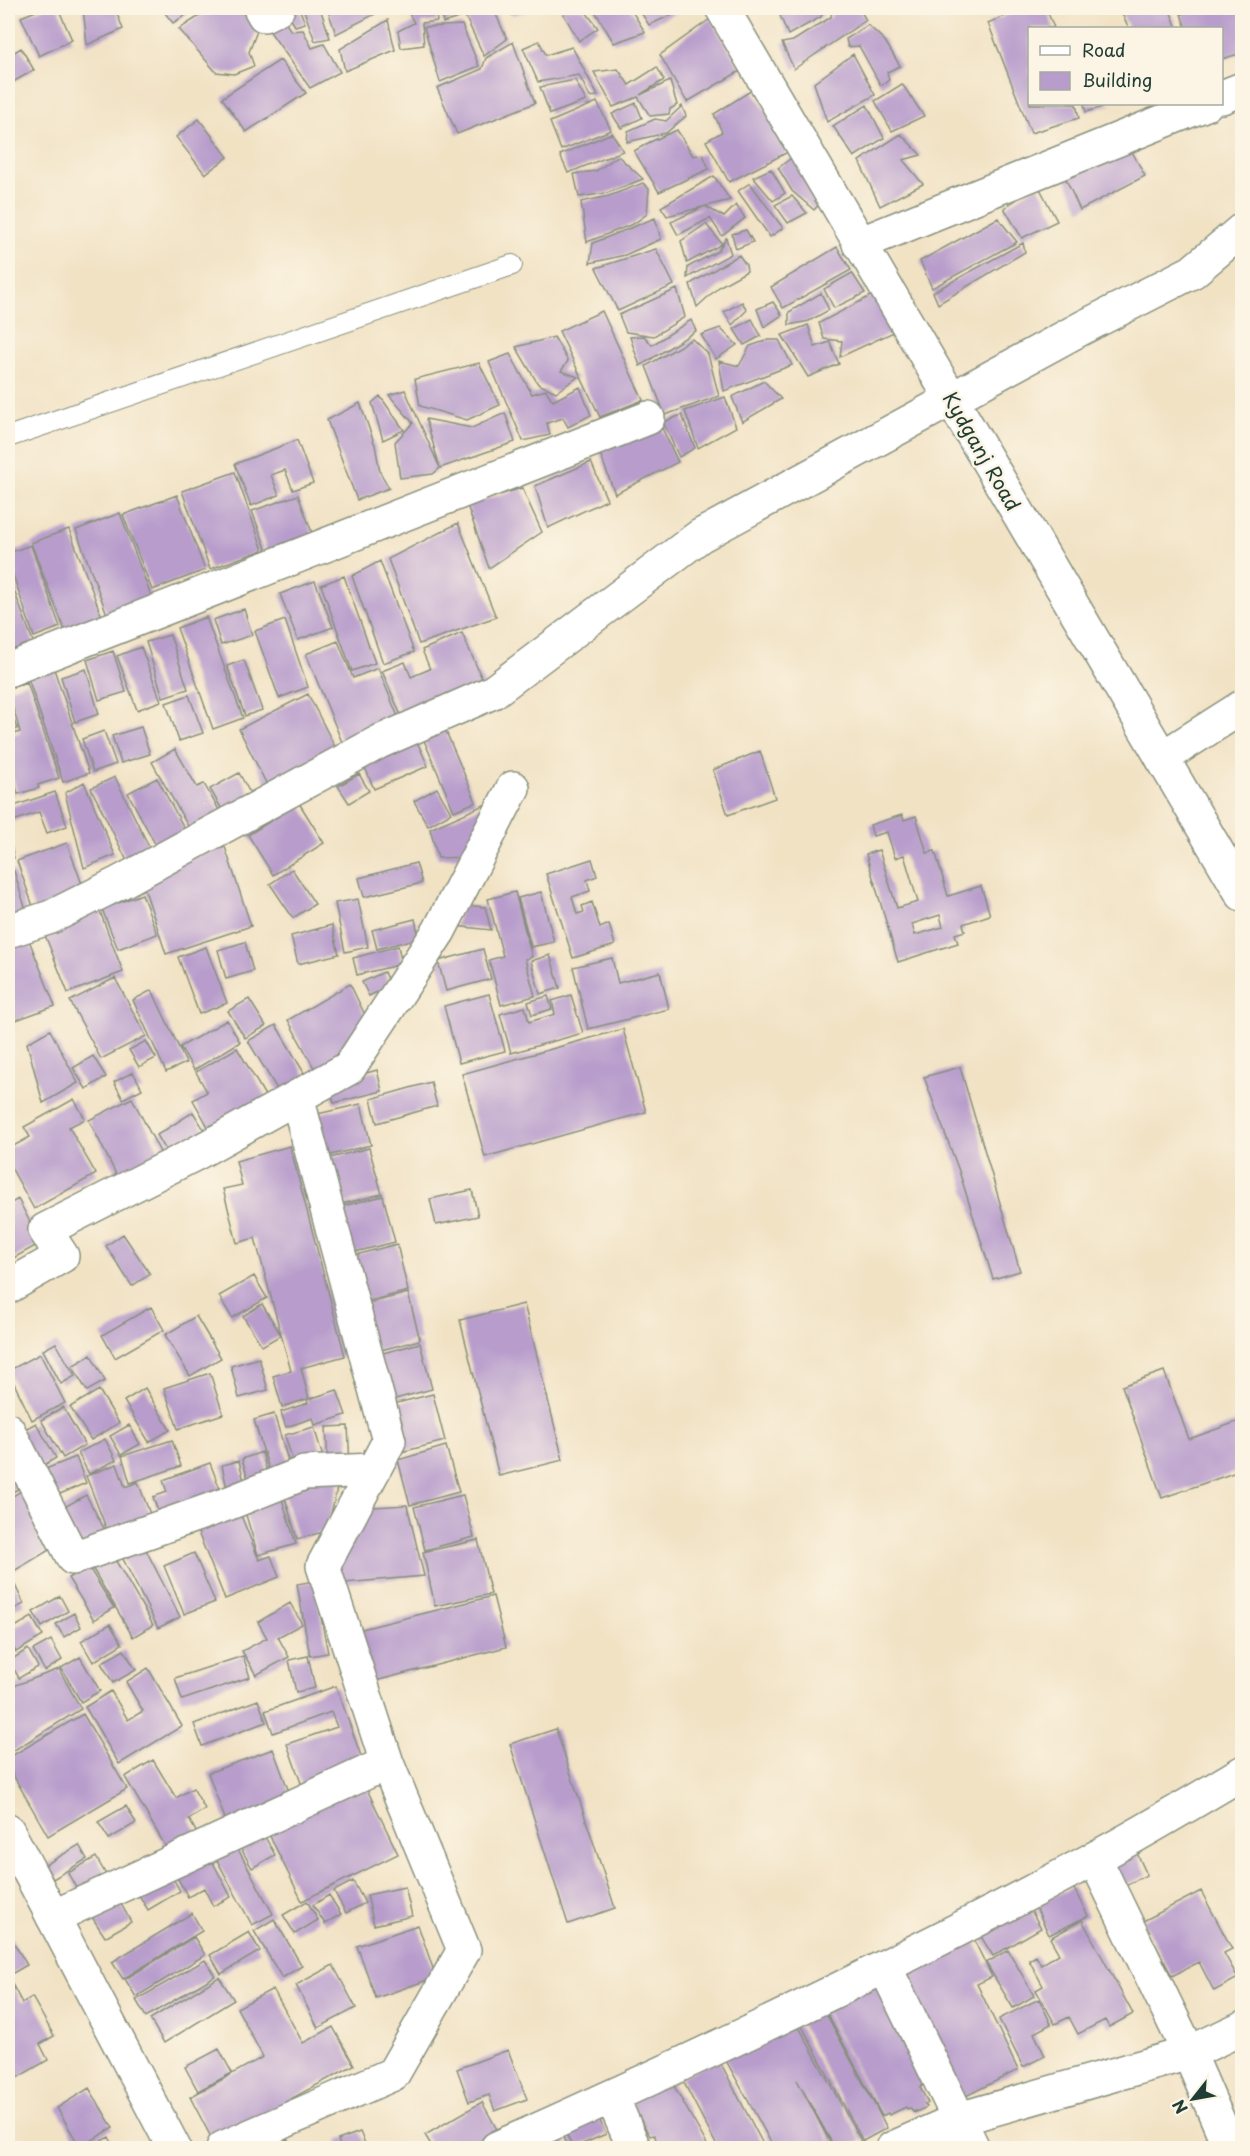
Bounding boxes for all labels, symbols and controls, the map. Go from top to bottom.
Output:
legend [1028,27,1223,105]
text: Road [1082,36,1126,63]
text: Building [1082,66,1152,93]
street label: Kydganj Road [936,386,1028,516]
north arrow [1163,2069,1223,2129]
text: N [1166,2096,1193,2119]

